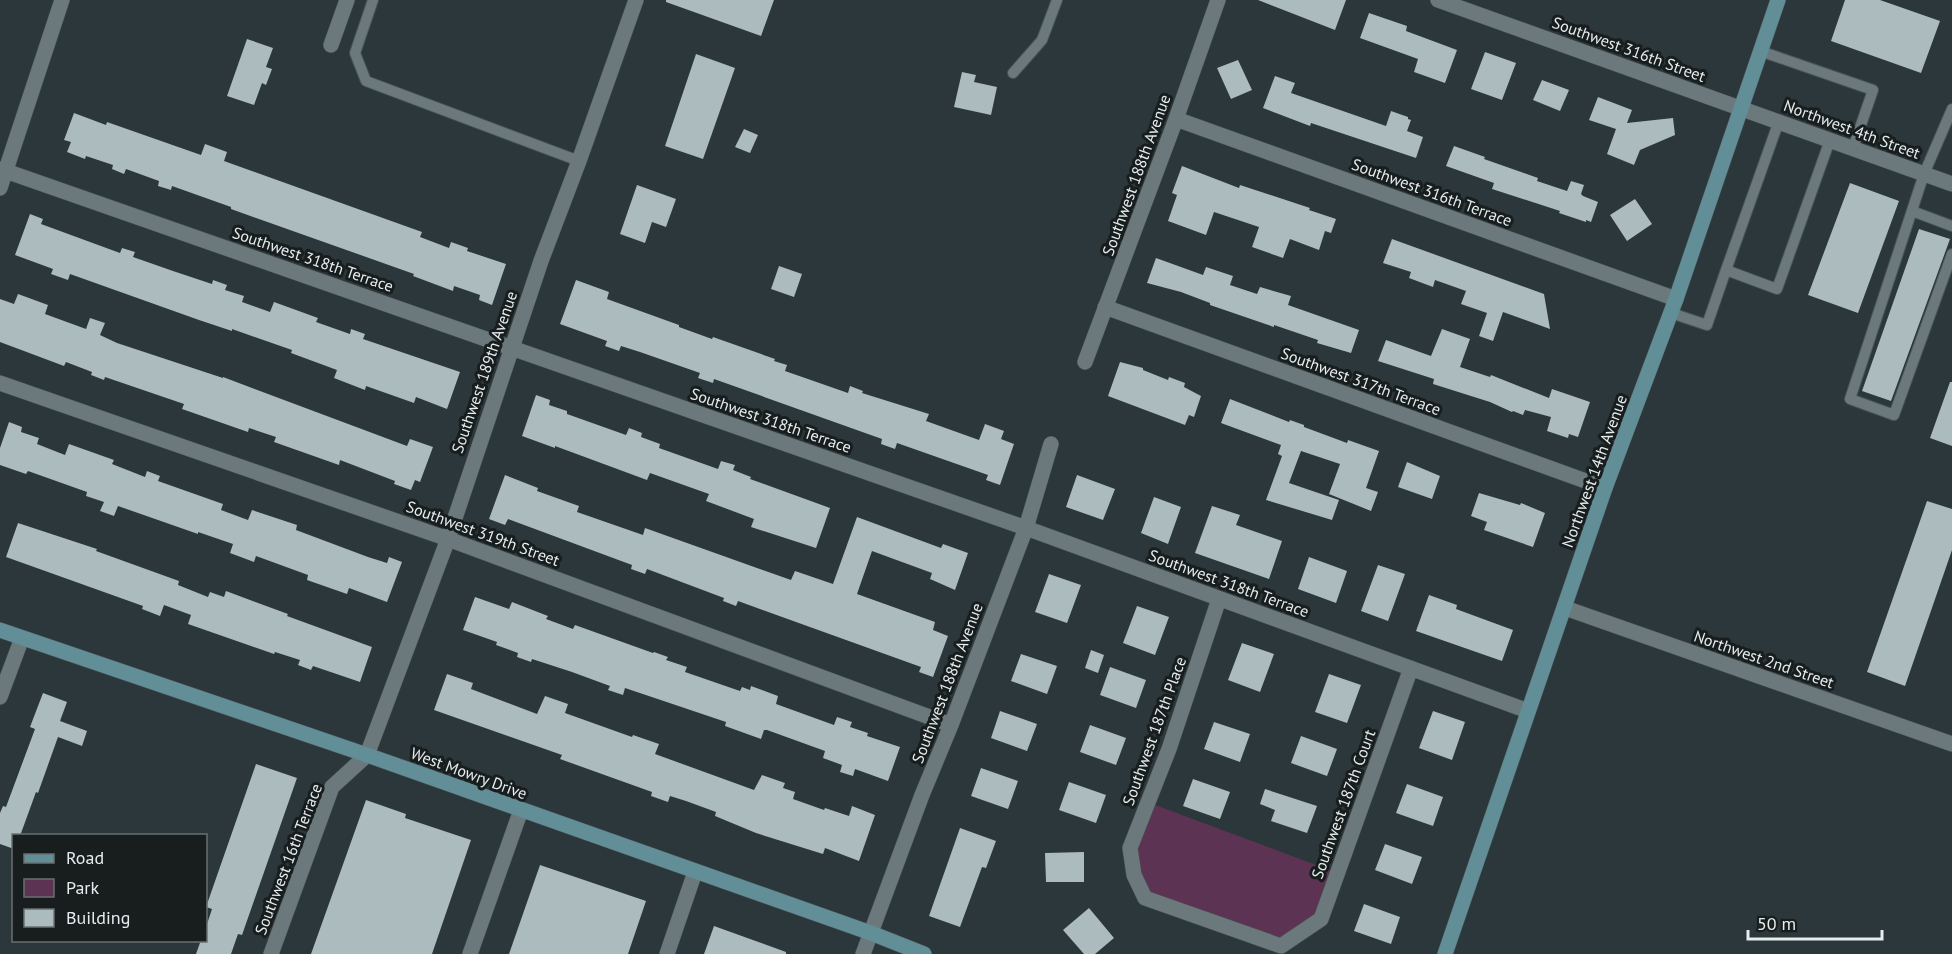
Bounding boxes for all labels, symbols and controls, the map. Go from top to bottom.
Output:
street label: Southwest 316th Street [1550,12,1709,86]
street label: Southwest 188th Avenue [1098,92,1174,258]
street label: Northwest 4th Street [1781,95,1923,163]
street label: Southwest 316th Terrace [1349,154,1515,230]
street label: Southwest 318th Terrace [230,222,396,296]
street label: Southwest 189th Avenue [447,288,521,456]
street label: Southwest 317th Terrace [1278,343,1444,419]
street label: Southwest 318th Terrace [688,383,854,457]
street label: Northwest 14th Avenue [1557,392,1631,550]
street label: Southwest 319th Street [404,496,563,570]
street label: Southwest 318th Terrace [1146,545,1312,621]
street label: Southwest 188th Avenue [907,600,987,766]
street label: Northwest 2nd Street [1691,626,1837,693]
street label: Southwest 187th Place [1118,654,1190,808]
street label: Southwest 187th Court [1307,726,1380,881]
street label: West Mowry Drive [408,743,530,803]
street label: Southwest 16th Terrace [250,781,326,937]
legend [12,834,207,942]
text: Road [66,846,104,869]
text: Park [66,876,99,899]
scale bar [1748,903,1882,941]
text: Building [66,906,130,929]
text: 50 m [1757,912,1796,935]

